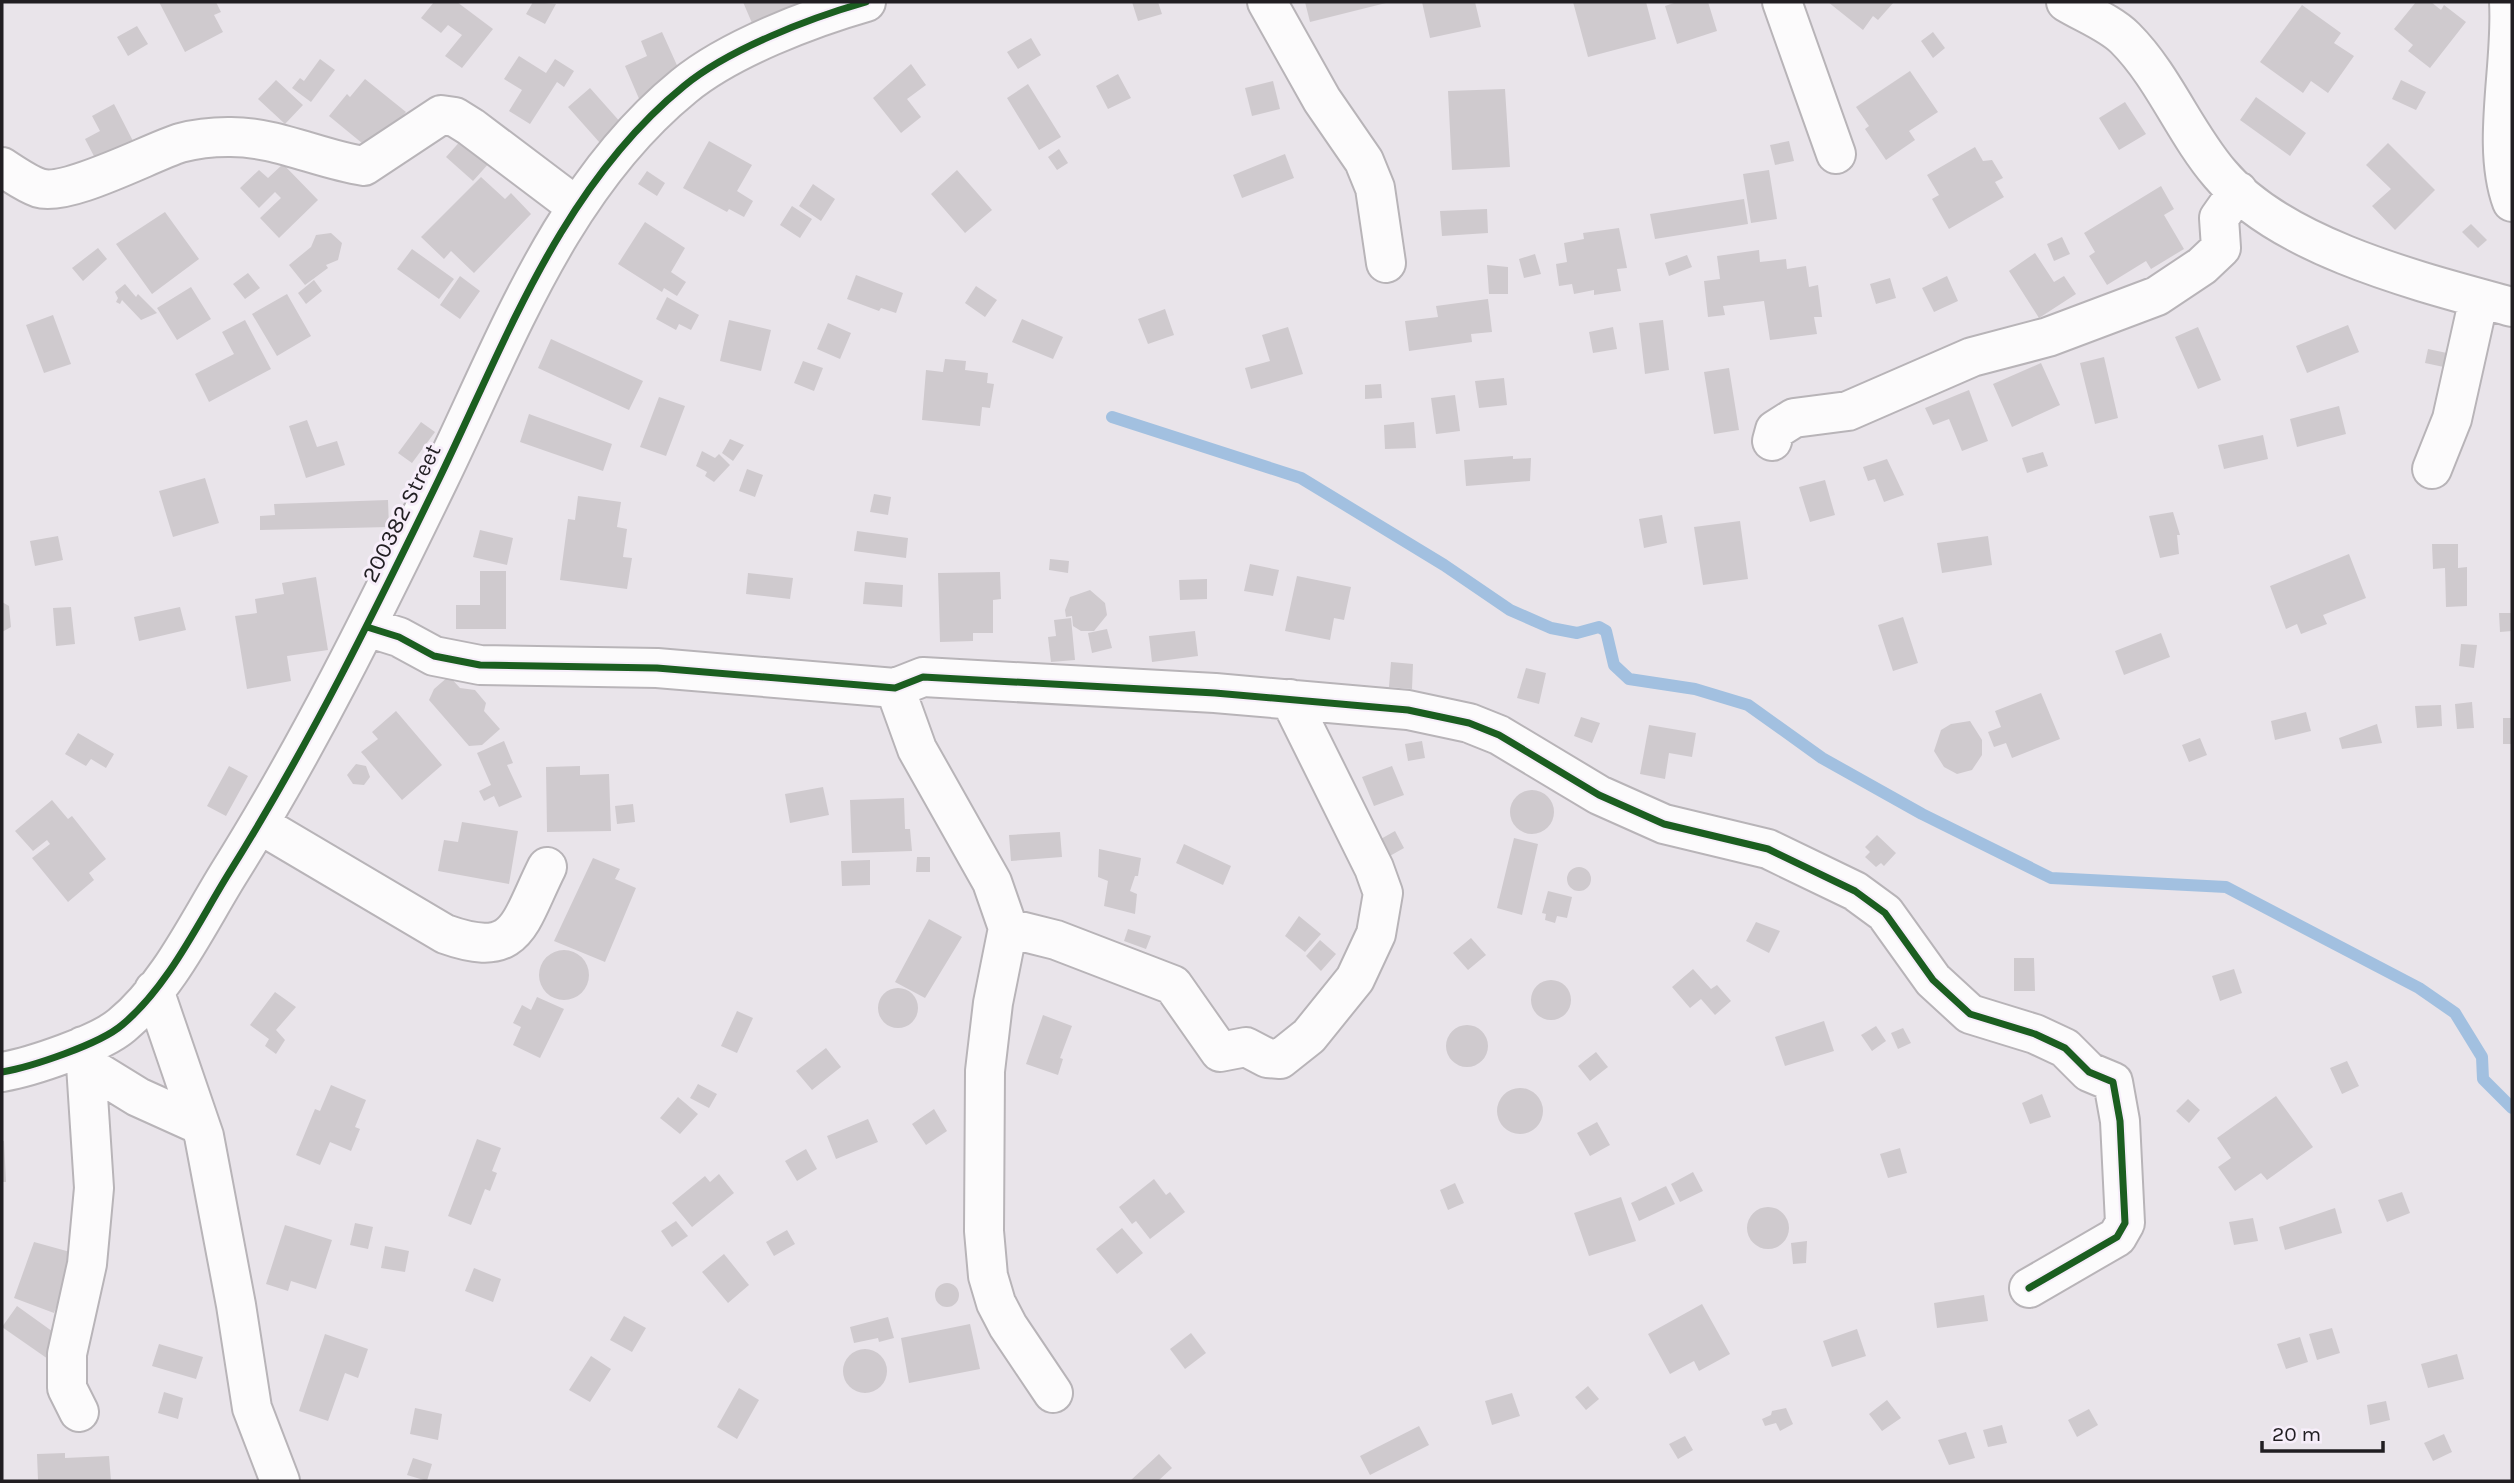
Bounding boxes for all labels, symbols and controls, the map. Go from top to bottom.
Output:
street label: 200382 Street [356,439,447,587]
scale bar [2262,1410,2383,1454]
text: 20 m [2272,1422,2321,1446]

